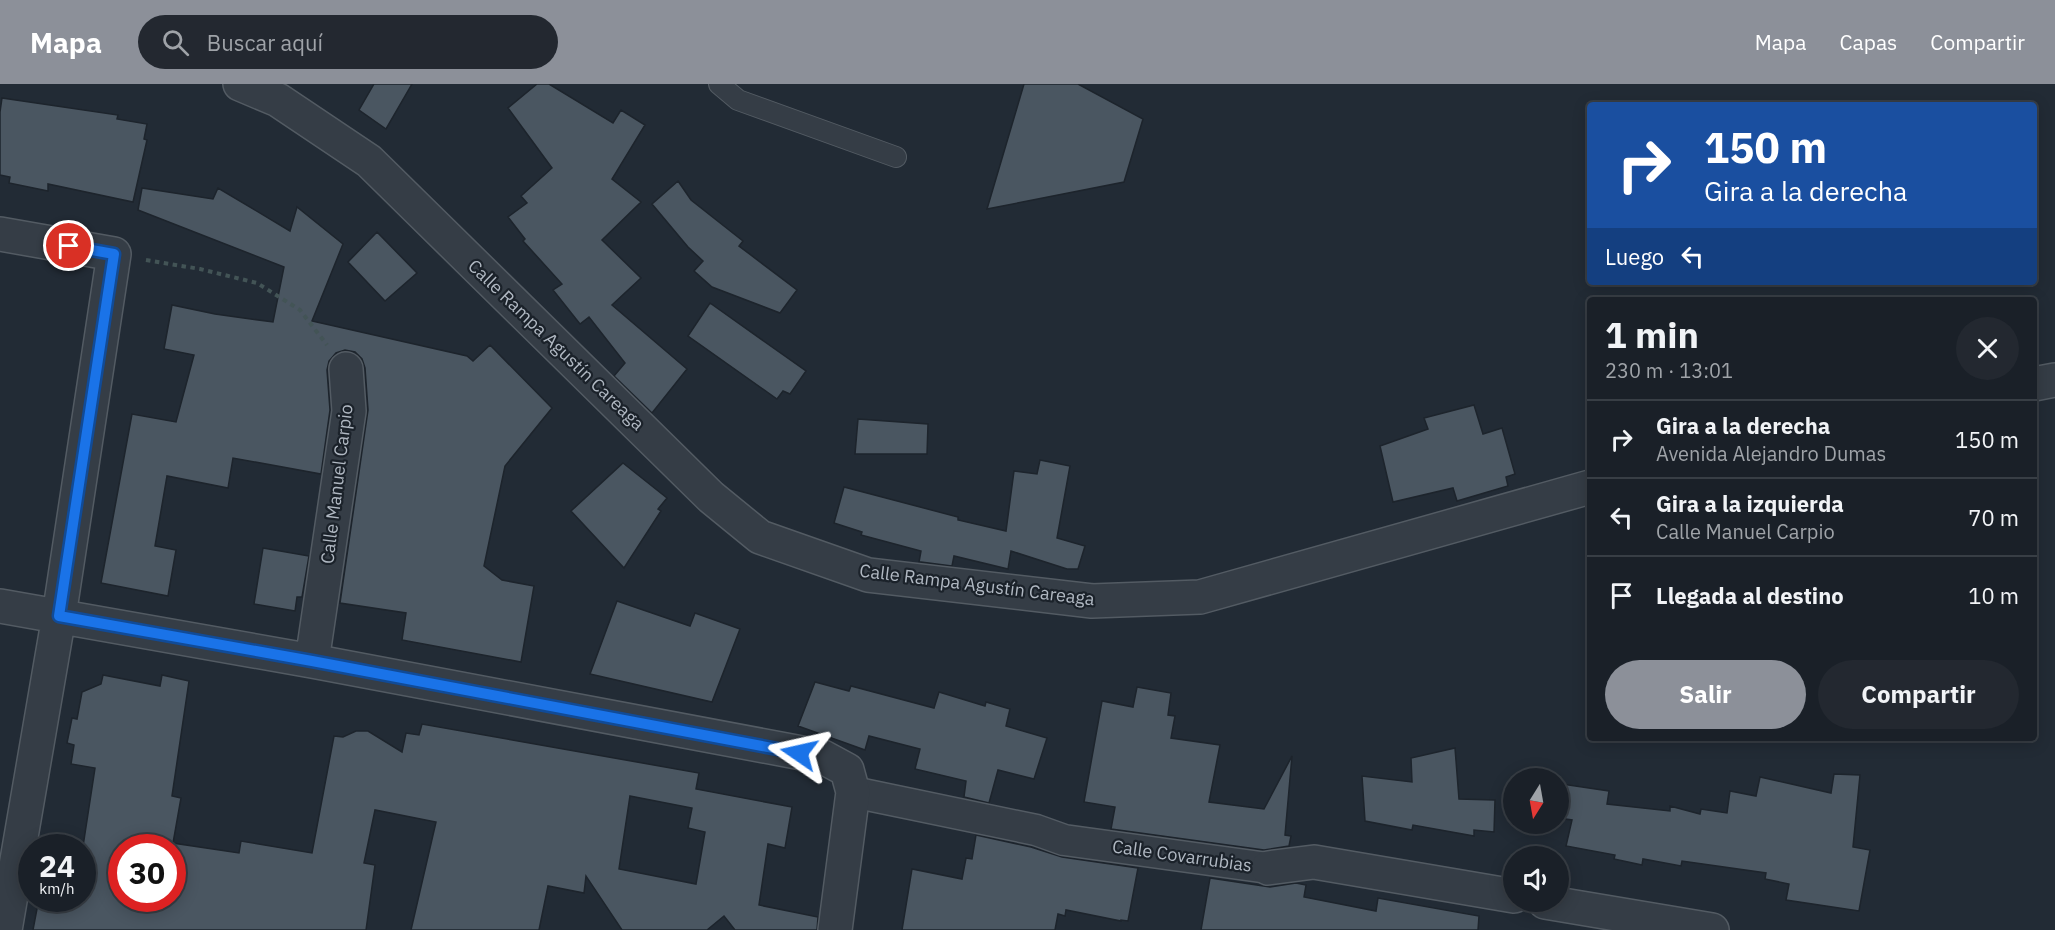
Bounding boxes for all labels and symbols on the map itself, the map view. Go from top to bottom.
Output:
pin [43,220,94,271]
street label: Calle Rampa Agustín Careaga [463,254,650,435]
street label: Calle Manuel Carpio [315,403,358,565]
street label: Calle Rampa Agustín Careaga [858,559,1096,610]
position arrow [767,721,831,785]
north arrow [1503,768,1569,834]
speed limit sign: 30 [108,834,186,912]
street label: Calle Covarrubias [1111,834,1253,877]

